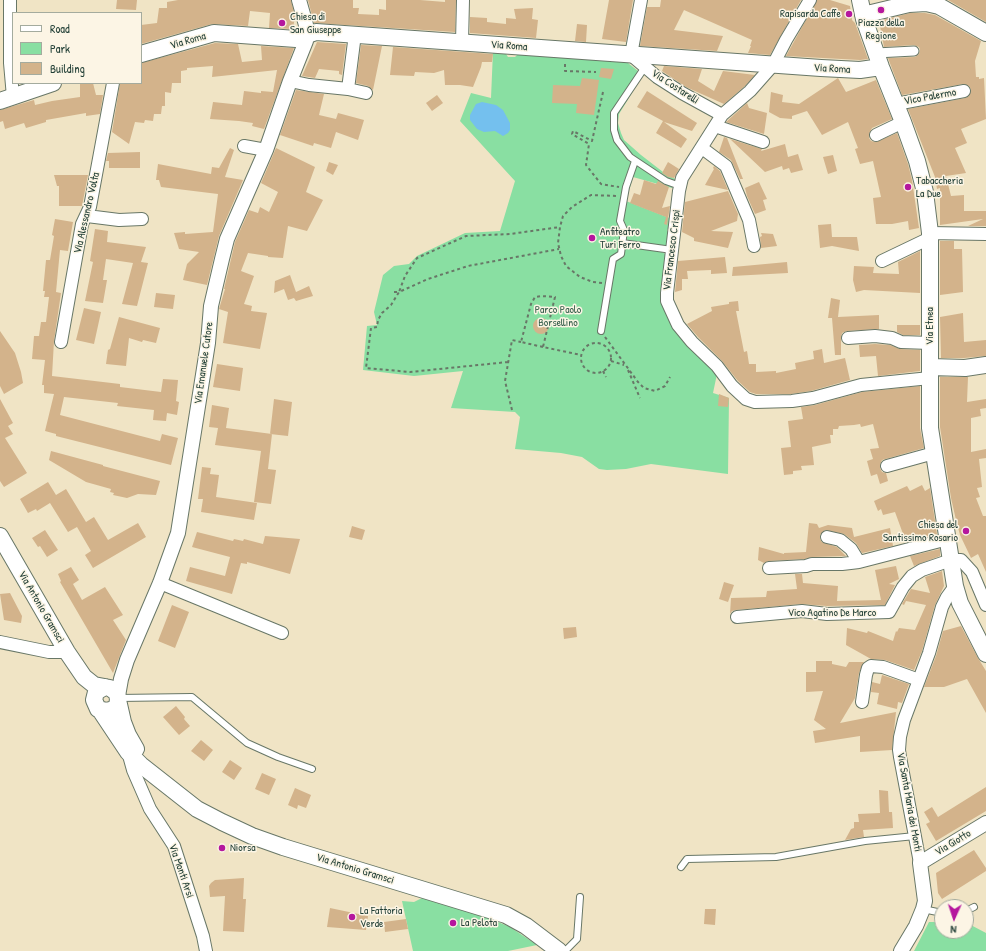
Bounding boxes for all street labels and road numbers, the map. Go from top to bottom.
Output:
street label: Via Roma [169,30,207,52]
street label: Via Roma [490,38,528,54]
street label: Via Roma [813,61,851,77]
street label: Via Costarelli [649,67,701,107]
street label: Vico Palermo [903,86,957,108]
street label: Via Alessandro Volta [71,171,103,255]
street label: Via Francesco Crispi [660,209,684,291]
street label: Via Etnea [923,307,937,345]
street label: Via Emanuele Cutore [192,321,216,405]
street label: Via Antonio Gramsci [15,569,67,645]
street label: Vico Agatino De Marco [788,606,876,620]
street label: Via Santa Maria dei Monti [894,751,924,853]
street label: Via Giotto [933,827,973,859]
street label: Via Monti Arsi [166,842,196,900]
street label: Via Antonio Gramsci [314,851,396,887]

